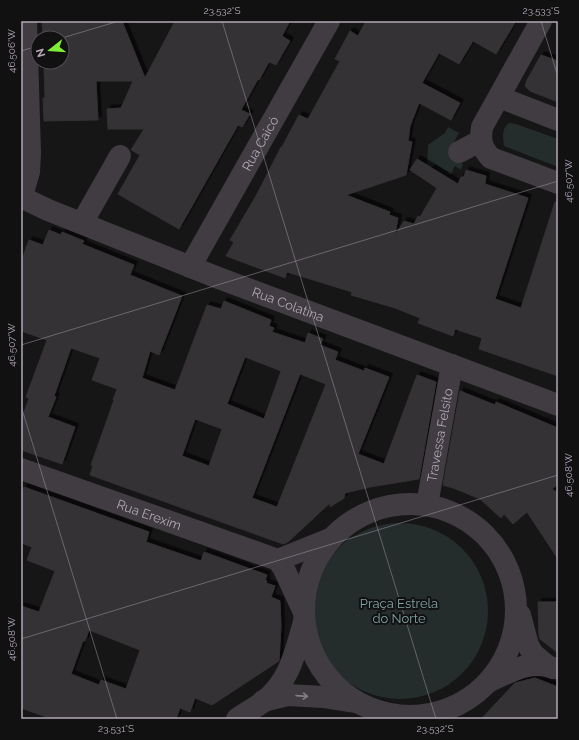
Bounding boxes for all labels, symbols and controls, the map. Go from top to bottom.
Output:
text: 23.532°S [203,5,241,16]
text: 23.533°S [522,5,560,16]
text: 46.506°W [6,28,17,73]
north arrow [30,30,70,70]
text: N [33,47,48,59]
street label: Rua Caicó [239,113,281,173]
text: 46.507°W [563,159,574,203]
street label: Rua Colatina [250,284,326,324]
text: 46.507°W [6,323,17,367]
street label: Travessa Felsito [424,387,455,483]
text: 46.508°W [563,452,574,497]
street label: Rua Erexim [115,496,184,533]
park label: Praça Estrela do Norte [360,596,438,626]
text: 46.508°W [6,616,17,661]
one-way arrow [295,692,308,699]
text: 23.531°S [98,723,134,734]
text: 23.532°S [416,723,454,734]

